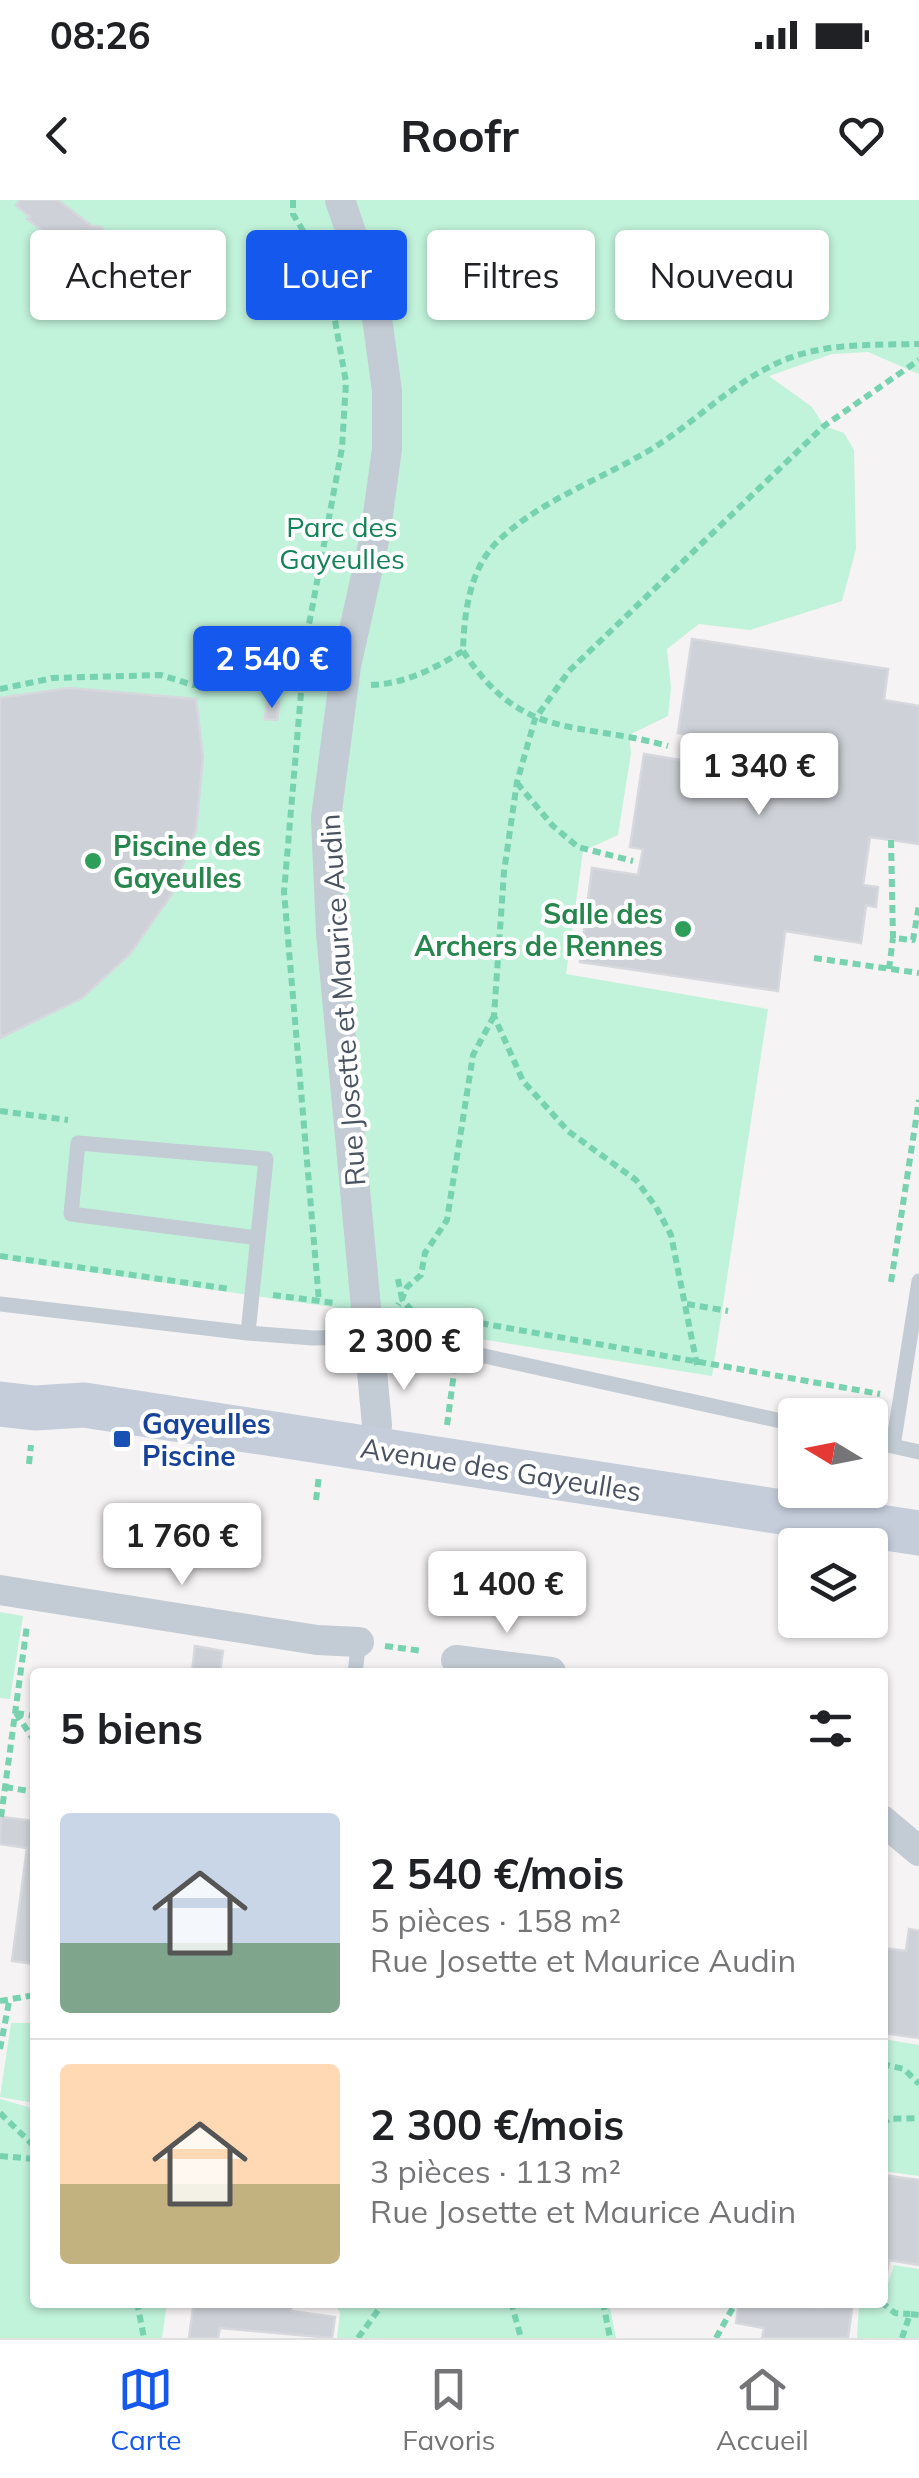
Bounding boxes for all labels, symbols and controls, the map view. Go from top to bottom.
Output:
text: 08:26 [50,11,151,59]
text: Roofr [400,107,519,163]
icon: back [30,108,85,163]
icon: heart [834,108,889,163]
chip: Acheter [30,230,226,320]
chip: Louer [246,230,407,320]
chip: Filtres [427,230,595,320]
chip: Nouveau [615,230,829,320]
park label: Parc des Gayeulles [279,509,405,576]
pin: 2 540 € [180,626,364,711]
text: 2 540 € [215,638,329,678]
pin: 1 340 € [667,733,851,818]
text: 1 340 € [702,745,816,785]
street label: Rue Josette et Maurice Audin [312,813,372,1187]
place label: Piscine des Gayeulles [113,828,261,895]
marker: Piscine des Gayeulles [82,850,104,872]
place label: Salle des Archers de Rennes [414,896,663,963]
marker: Salle des Archers de Rennes [672,918,694,940]
pin: 2 300 € [312,1308,496,1393]
text: 2 300 € [347,1320,461,1360]
north arrow [778,1398,888,1508]
map controls [778,1398,888,1638]
place label: Gayeulles Piscine [142,1406,271,1473]
marker: Gayeulles Piscine [111,1428,133,1450]
street label: Avenue des Gayeulles [358,1430,644,1508]
pin: 1 760 € [90,1503,274,1588]
text: 1 760 € [125,1515,239,1555]
button: layers [778,1528,888,1638]
pin: 1 400 € [415,1551,599,1636]
text: 1 400 € [450,1563,564,1603]
icon: filters [803,1701,858,1756]
text: 5 biens [60,1702,203,1755]
text: 2 540 €/mois [370,1847,624,1900]
icon: home [140,1853,260,1973]
text: 5 pièces · 158 m² [370,1900,621,1940]
text: Rue Josette et Maurice Audin [370,1940,796,1980]
text: 2 300 €/mois [370,2098,624,2151]
icon: home [140,2104,260,2224]
text: 3 pièces · 113 m² [370,2151,621,2191]
text: Rue Josette et Maurice Audin [370,2191,796,2231]
tab: Carte [110,2362,182,2457]
tab: Favoris [402,2362,495,2457]
tab: Accueil [716,2362,809,2457]

